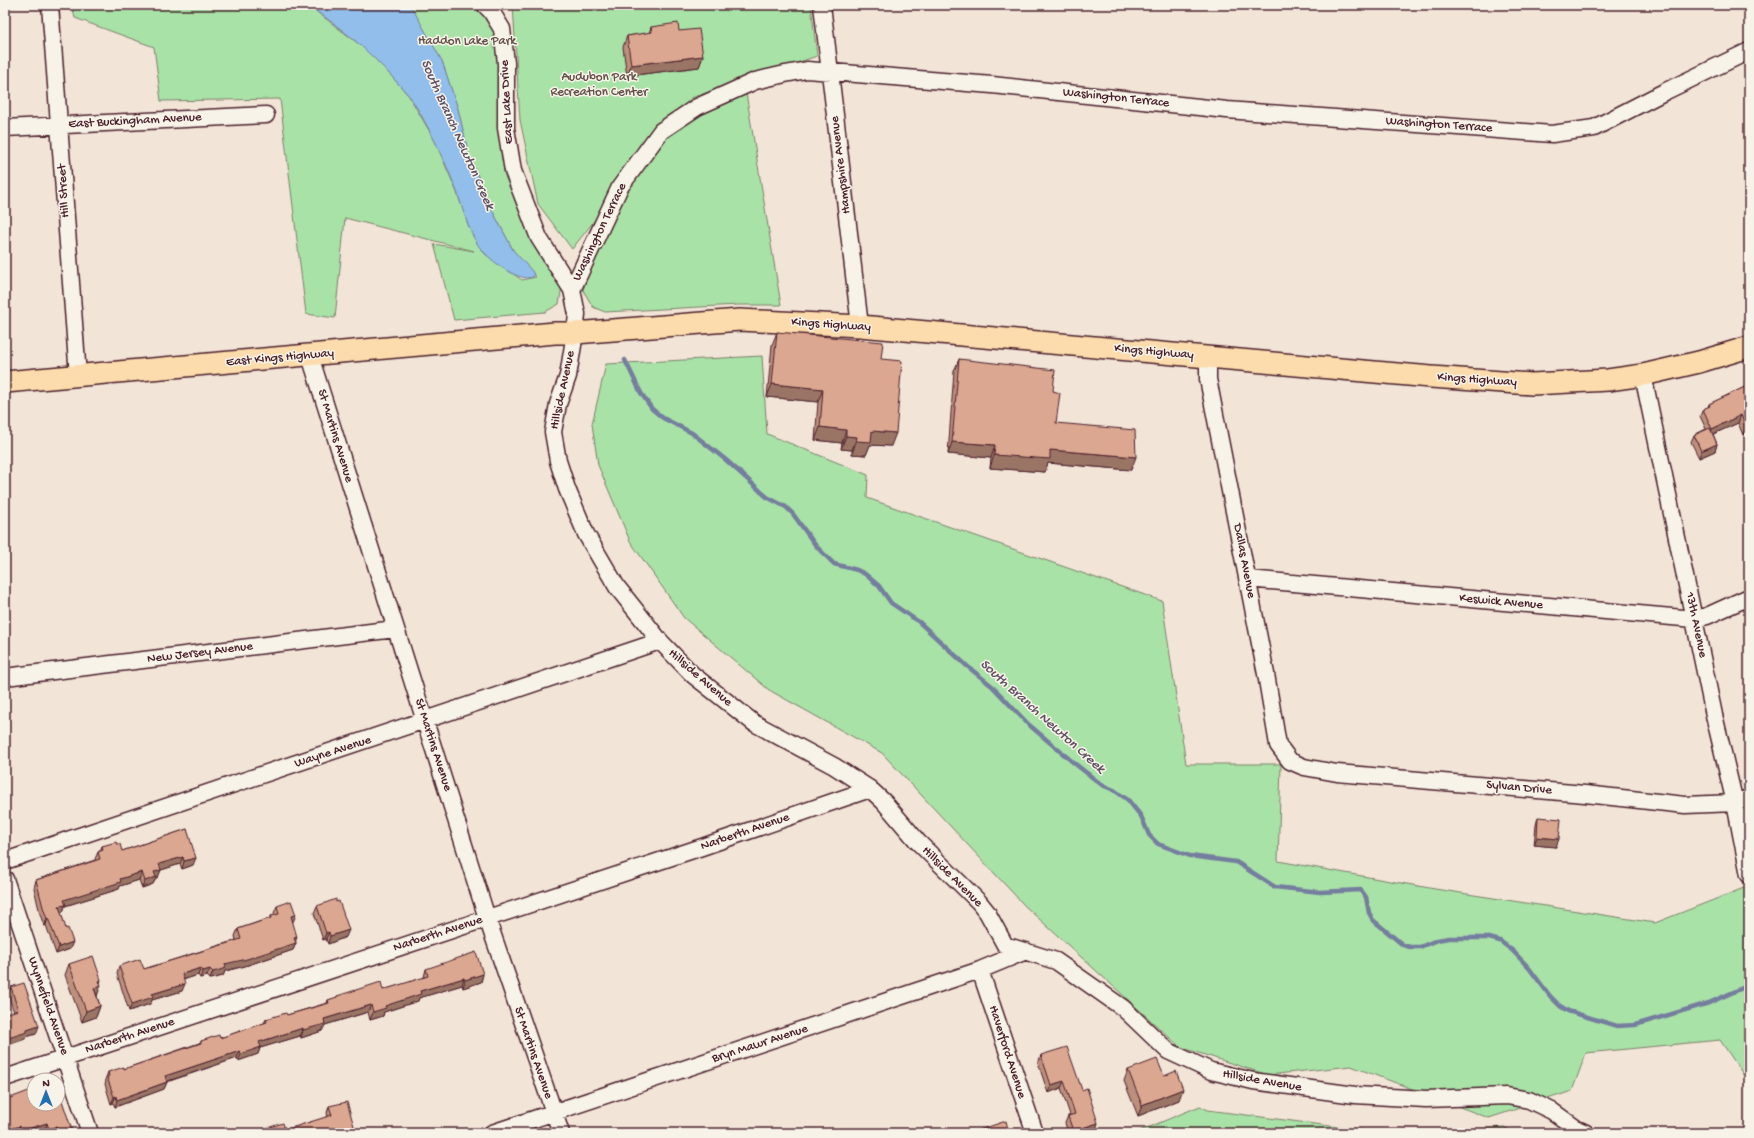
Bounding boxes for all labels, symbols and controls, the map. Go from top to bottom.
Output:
park label: Haddon Lake Park [418,34,517,49]
water label: South Branch Newton Creek [416,57,499,214]
street label: East Lake Drive [497,59,517,145]
park label: Audubon Park Recreation Center [550,70,649,100]
street label: Washington Terrace [1062,85,1170,111]
street label: East Buckingham Avenue [68,110,202,132]
street label: Washington Terrace [1385,114,1493,136]
street label: Hampshire Avenue [828,115,854,215]
street label: Hill Street [55,162,73,218]
street label: Washington Terrace [570,180,630,283]
street label: Kings Highway [791,315,872,335]
street label: Kings Highway [1114,341,1195,363]
street label: East Kings Highway [225,346,335,370]
street label: Hillside Avenue [547,349,579,431]
street label: Kings Highway [1437,370,1518,390]
street label: St Martins Avenue [314,388,356,485]
street label: Dallas Avenue [1229,521,1259,600]
street label: 13th Avenue [1682,590,1710,659]
street label: Keswick Avenue [1459,591,1544,613]
street label: New Jersey Avenue [146,639,254,667]
street label: Hillside Avenue [665,646,735,710]
water label: South Branch Newton Creek [976,656,1109,779]
street label: St Martins Avenue [411,697,455,793]
street label: Wayne Avenue [293,732,374,771]
street label: Sylvan Drive [1486,778,1553,798]
street label: Narberth Avenue [699,810,792,854]
street label: Hillside Avenue [918,843,986,911]
street label: Narberth Avenue [391,912,485,955]
street label: Wynnefield Avenue [24,955,72,1057]
street label: Haverford Avenue [985,1004,1029,1101]
street label: St Martins Avenue [510,1005,556,1101]
street label: Narberth Avenue [83,1014,177,1057]
street label: Bryn Mawr Avenue [709,1021,810,1067]
street label: Hillside Avenue [1221,1067,1303,1095]
north arrow [26,1072,66,1112]
text: N [42,1078,50,1090]

